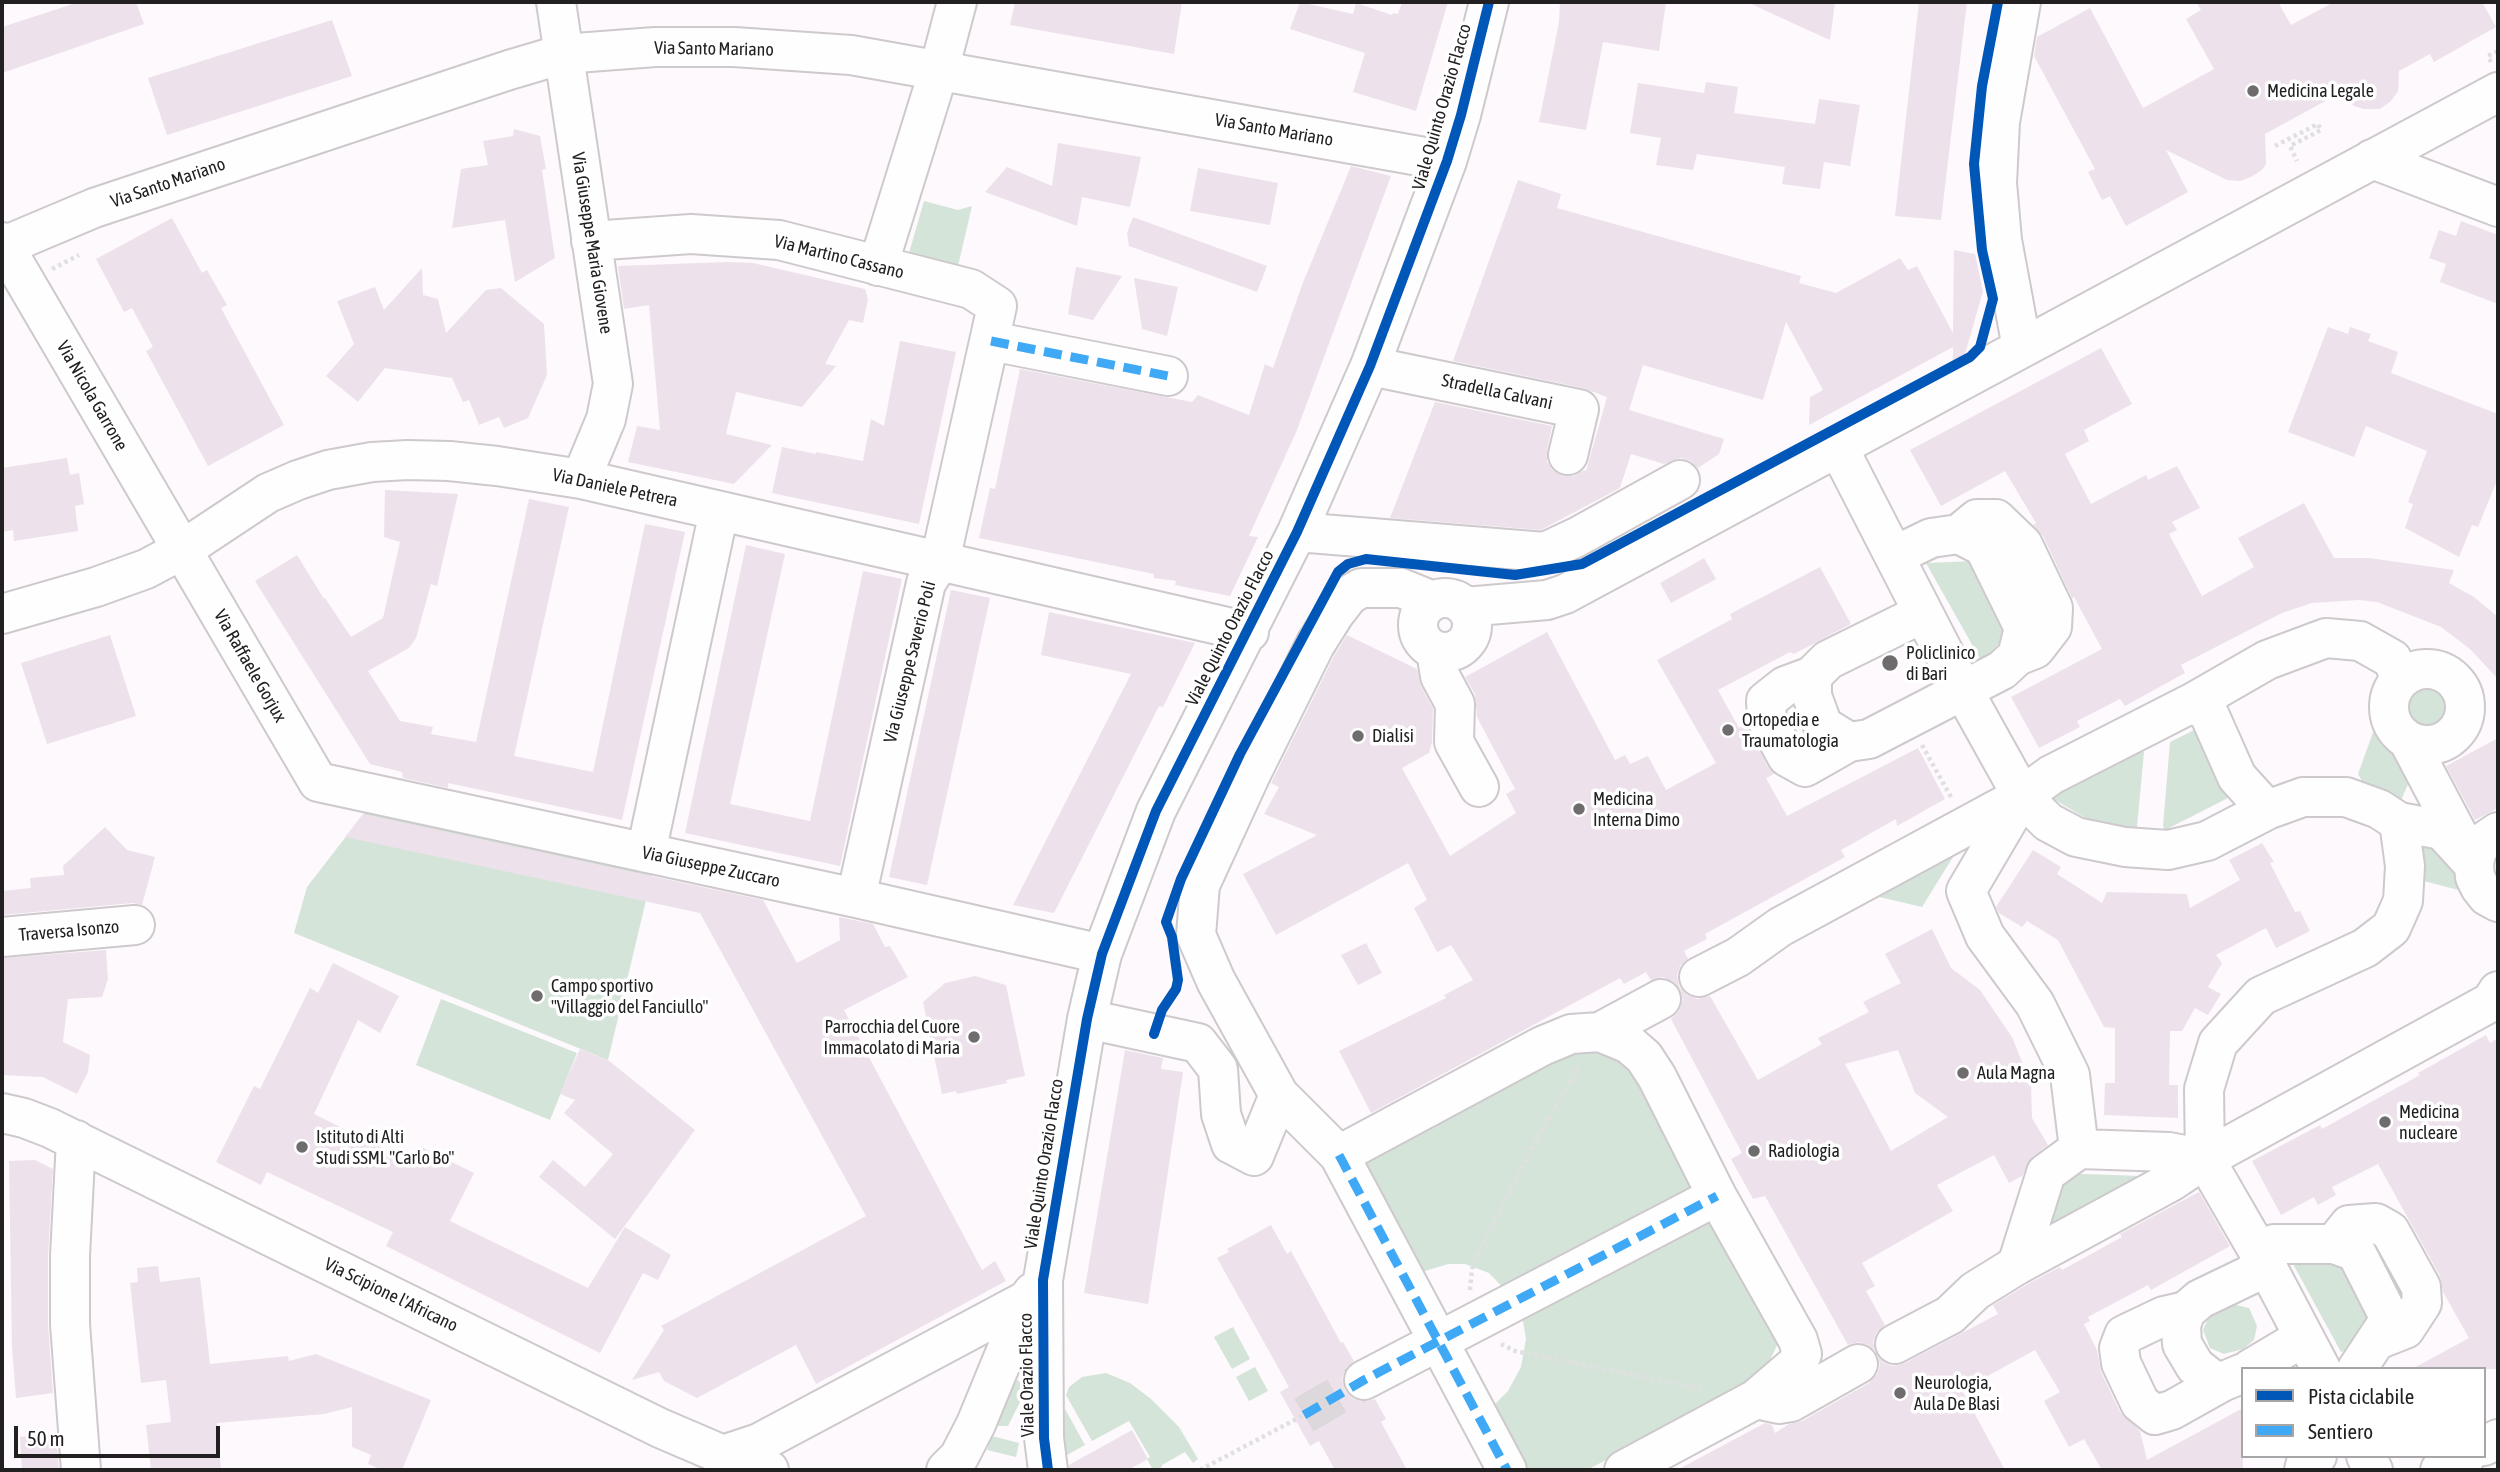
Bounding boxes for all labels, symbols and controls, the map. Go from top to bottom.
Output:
street label: Viale Quinto Orazio Flacco [1408,21,1476,193]
street label: Via Santo Mariano [654,37,774,61]
place label: Medicina Legale [2267,80,2374,102]
marker: Medicina Legale [2245,83,2261,99]
street label: Via Santo Mariano [1213,109,1335,151]
street label: Via Giuseppe Maria Giovene [567,151,617,335]
street label: Via Santo Mariano [108,153,228,213]
street label: Via Martino Cassano [772,230,906,284]
street label: Via Nicola Garrone [52,337,132,455]
street label: Stradella Calvani [1440,370,1554,414]
street label: Via Daniele Petrera [550,464,680,512]
street label: Viale Quinto Orazio Flacco [1181,546,1279,710]
street label: Via Giuseppe Saverio Poli [879,579,941,745]
street label: Via Raffaele Gorjux [209,606,291,726]
place label: Policlinico di Bari [1906,642,1976,684]
marker: Policlinico di Bari [1880,653,1900,673]
place label: Ortopedia e Traumatologia [1742,709,1839,752]
marker: Ortopedia e Traumatologia [1720,722,1736,738]
place label: Dialisi [1372,725,1414,747]
marker: Dialisi [1350,728,1366,744]
place label: Medicina Interna Dimo [1593,788,1680,830]
marker: Medicina Interna Dimo [1571,801,1587,817]
street label: Via Giuseppe Zuccaro [640,842,782,892]
street label: Traversa Isonzo [18,916,120,946]
place label: Campo sportivo "Villaggio del Fanciullo" [551,975,708,1018]
marker: Campo sportivo "Villaggio del Fanciullo" [529,988,545,1004]
place label: Parrocchia del Cuore Immacolato di Maria [824,1016,960,1058]
marker: Parrocchia del Cuore Immacolato di Maria [966,1029,982,1045]
place label: Aula Magna [1977,1062,2055,1084]
marker: Aula Magna [1955,1065,1971,1081]
street label: Viale Quinto Orazio Flacco [1020,1077,1068,1251]
place label: Medicina nucleare [2399,1101,2460,1144]
marker: Medicina nucleare [2377,1114,2393,1130]
place label: Istituto di Alti Studi SSML "Carlo Bo" [316,1126,454,1168]
marker: Istituto di Alti Studi SSML "Carlo Bo" [294,1139,310,1155]
place label: Radiologia [1768,1140,1840,1162]
marker: Radiologia [1746,1143,1762,1159]
street label: Via Scipione l'Africano [321,1253,461,1337]
street label: Viale Orazio Flacco [1015,1313,1039,1437]
legend [2241,1367,2486,1458]
place label: Neurologia, Aula De Blasi [1914,1372,2000,1414]
text: Pista ciclabile [2308,1384,2414,1408]
marker: Neurologia, Aula De Blasi [1892,1385,1908,1401]
scale bar [18,1412,224,1456]
text: Sentiero [2308,1419,2373,1443]
text: 50 m [27,1426,65,1450]

